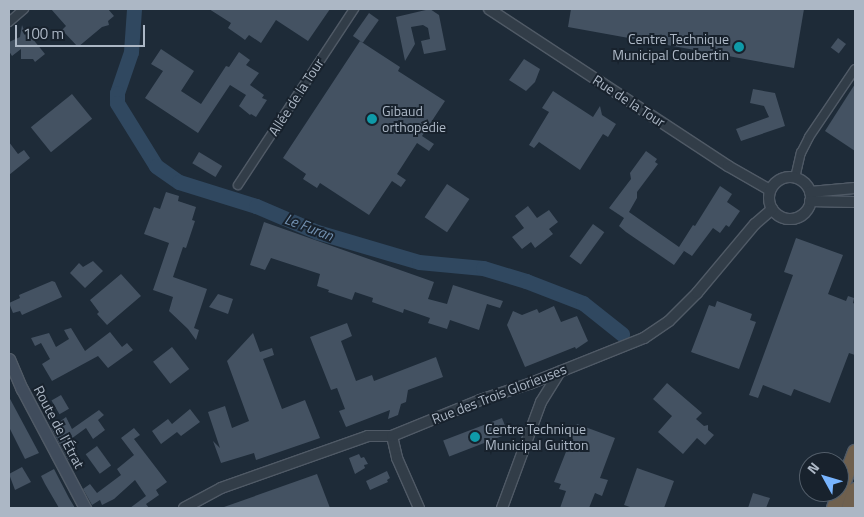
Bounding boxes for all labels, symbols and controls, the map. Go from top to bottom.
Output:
scale bar [18,15,148,47]
text: 100 m [23,22,64,45]
place label: Centre Technique Municipal Coubertin [612,31,729,64]
marker: Centre Technique Municipal Coubertin [733,41,745,53]
street label: Allée de la Tour [265,55,327,139]
street label: Rue de la Tour [590,71,668,131]
place label: Gibaud orthopédie [382,103,446,136]
marker: Gibaud orthopédie [366,113,378,125]
water label: Le Furan [282,210,336,244]
street label: Rue des Trois Glorieuses [429,361,569,427]
street label: Route de l'Étrat [30,383,88,471]
place label: Centre Technique Municipal Guitton [485,421,589,454]
marker: Centre Technique Municipal Guitton [469,431,481,443]
north arrow [799,452,849,502]
text: N [802,458,824,478]

